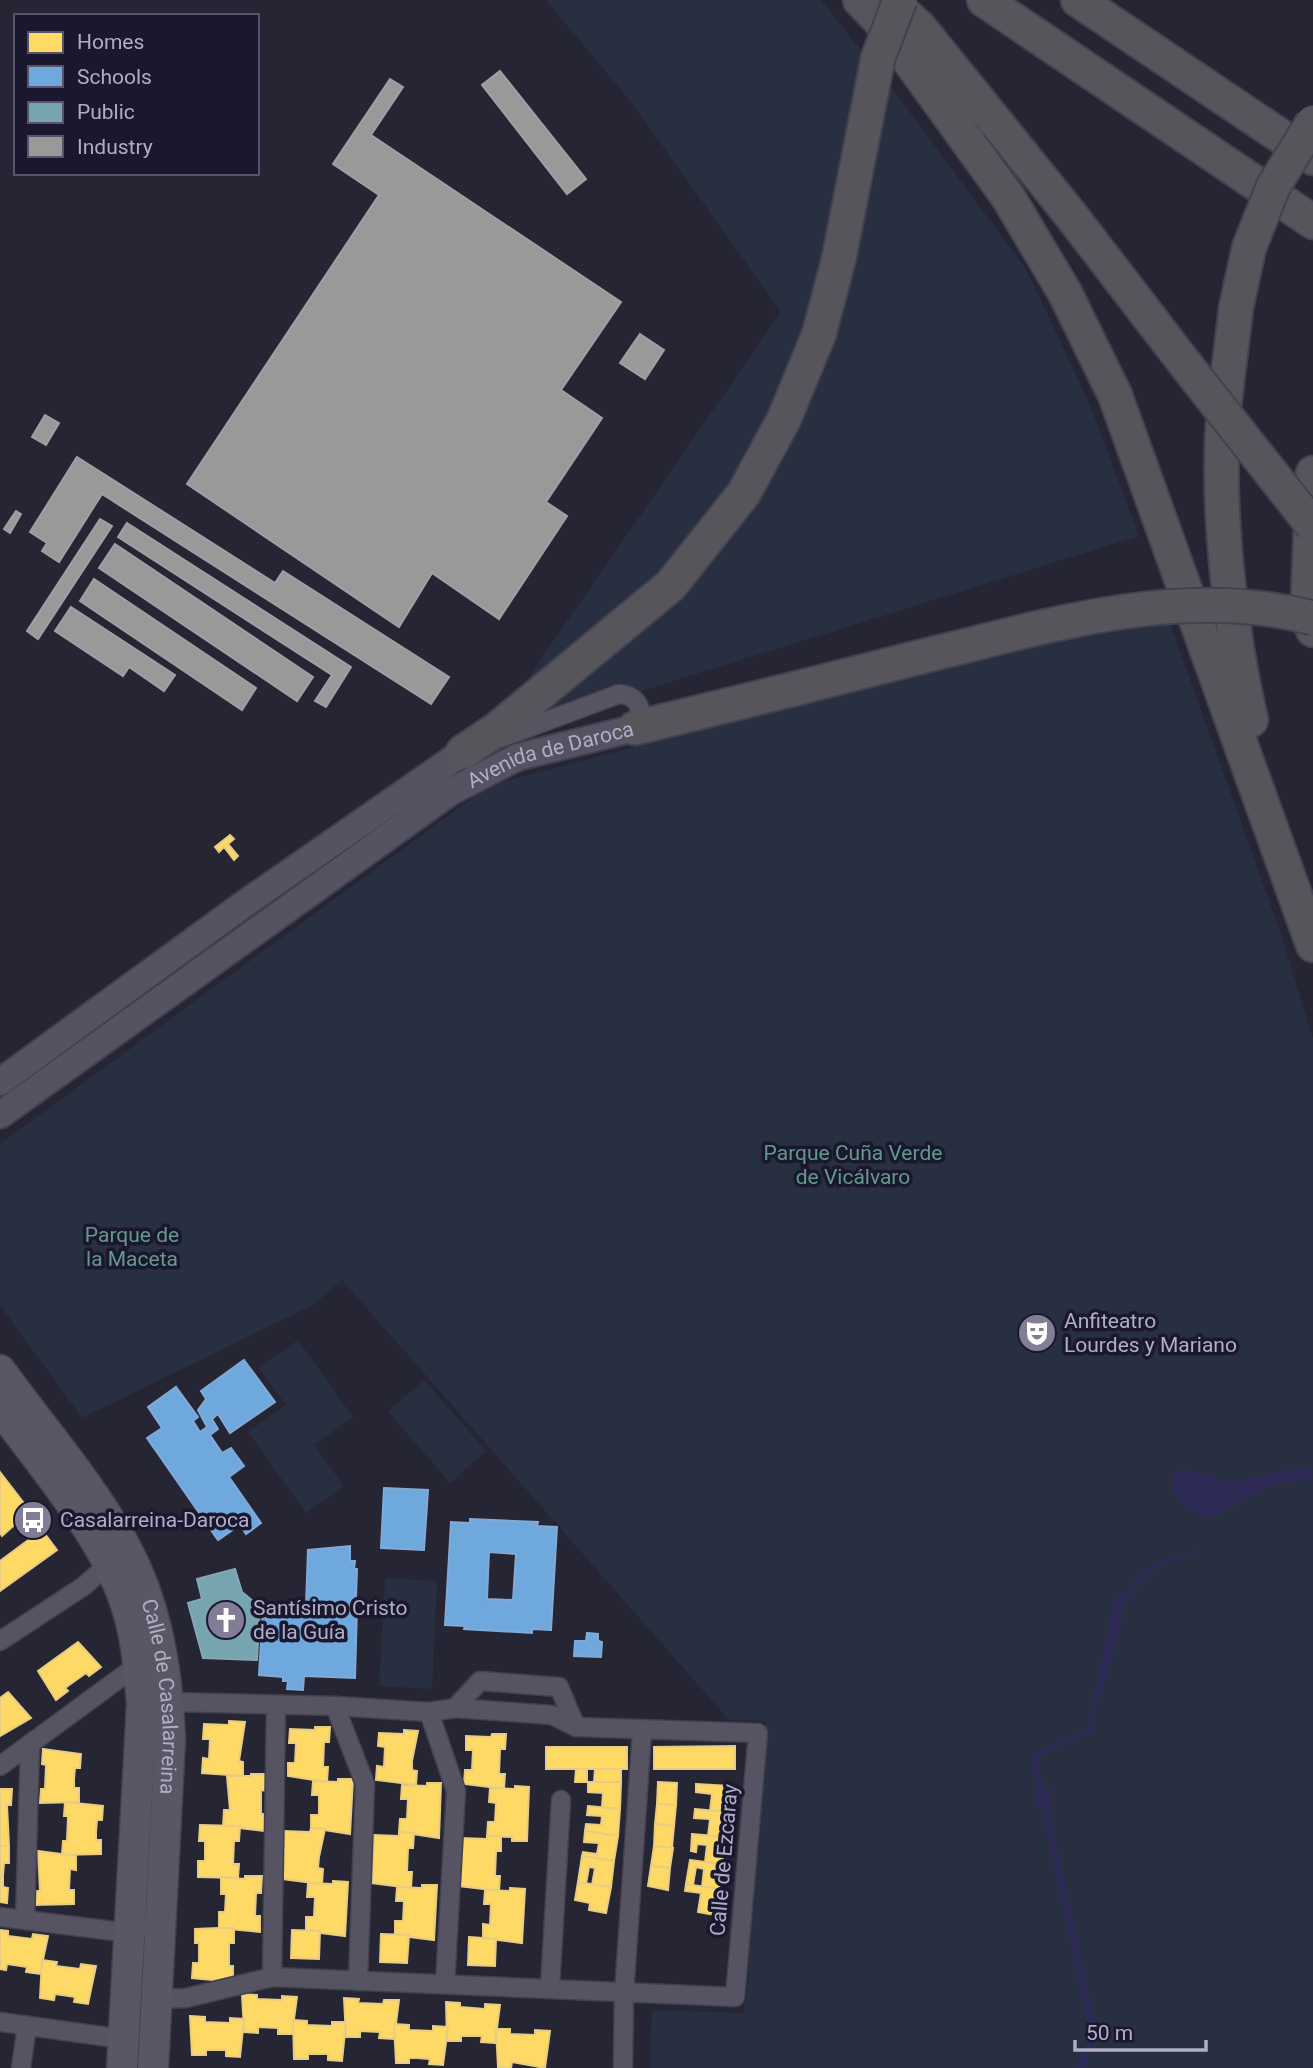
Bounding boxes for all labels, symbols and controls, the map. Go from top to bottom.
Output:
legend [14,14,259,175]
text: Homes [77,30,144,54]
text: Schools [77,65,152,89]
text: Public [77,100,135,124]
text: Industry [77,135,153,159]
street label: Avenida de Daroca [463,717,636,793]
park label: Parque Cuña Verde de Vicálvaro [764,1141,942,1189]
park label: Parque de la Maceta [85,1223,179,1271]
place label: Anfiteatro Lourdes y Mariano [1064,1309,1237,1357]
theatre icon: Anfiteatro Lourdes y Mariano [1016,1312,1058,1354]
bus stop icon: Casalarreina-Daroca [12,1499,54,1541]
place label: Casalarreina-Daroca [60,1508,250,1532]
street label: Calle de Casalarreina [137,1596,182,1795]
place label: Santísimo Cristo de la Guía [253,1596,407,1644]
church icon: Santísimo Cristo de la Guía [205,1599,247,1641]
street label: Calle de Ezcaray [705,1783,743,1937]
scale bar [1075,2008,1206,2052]
text: 50 m [1086,2021,1133,2045]

